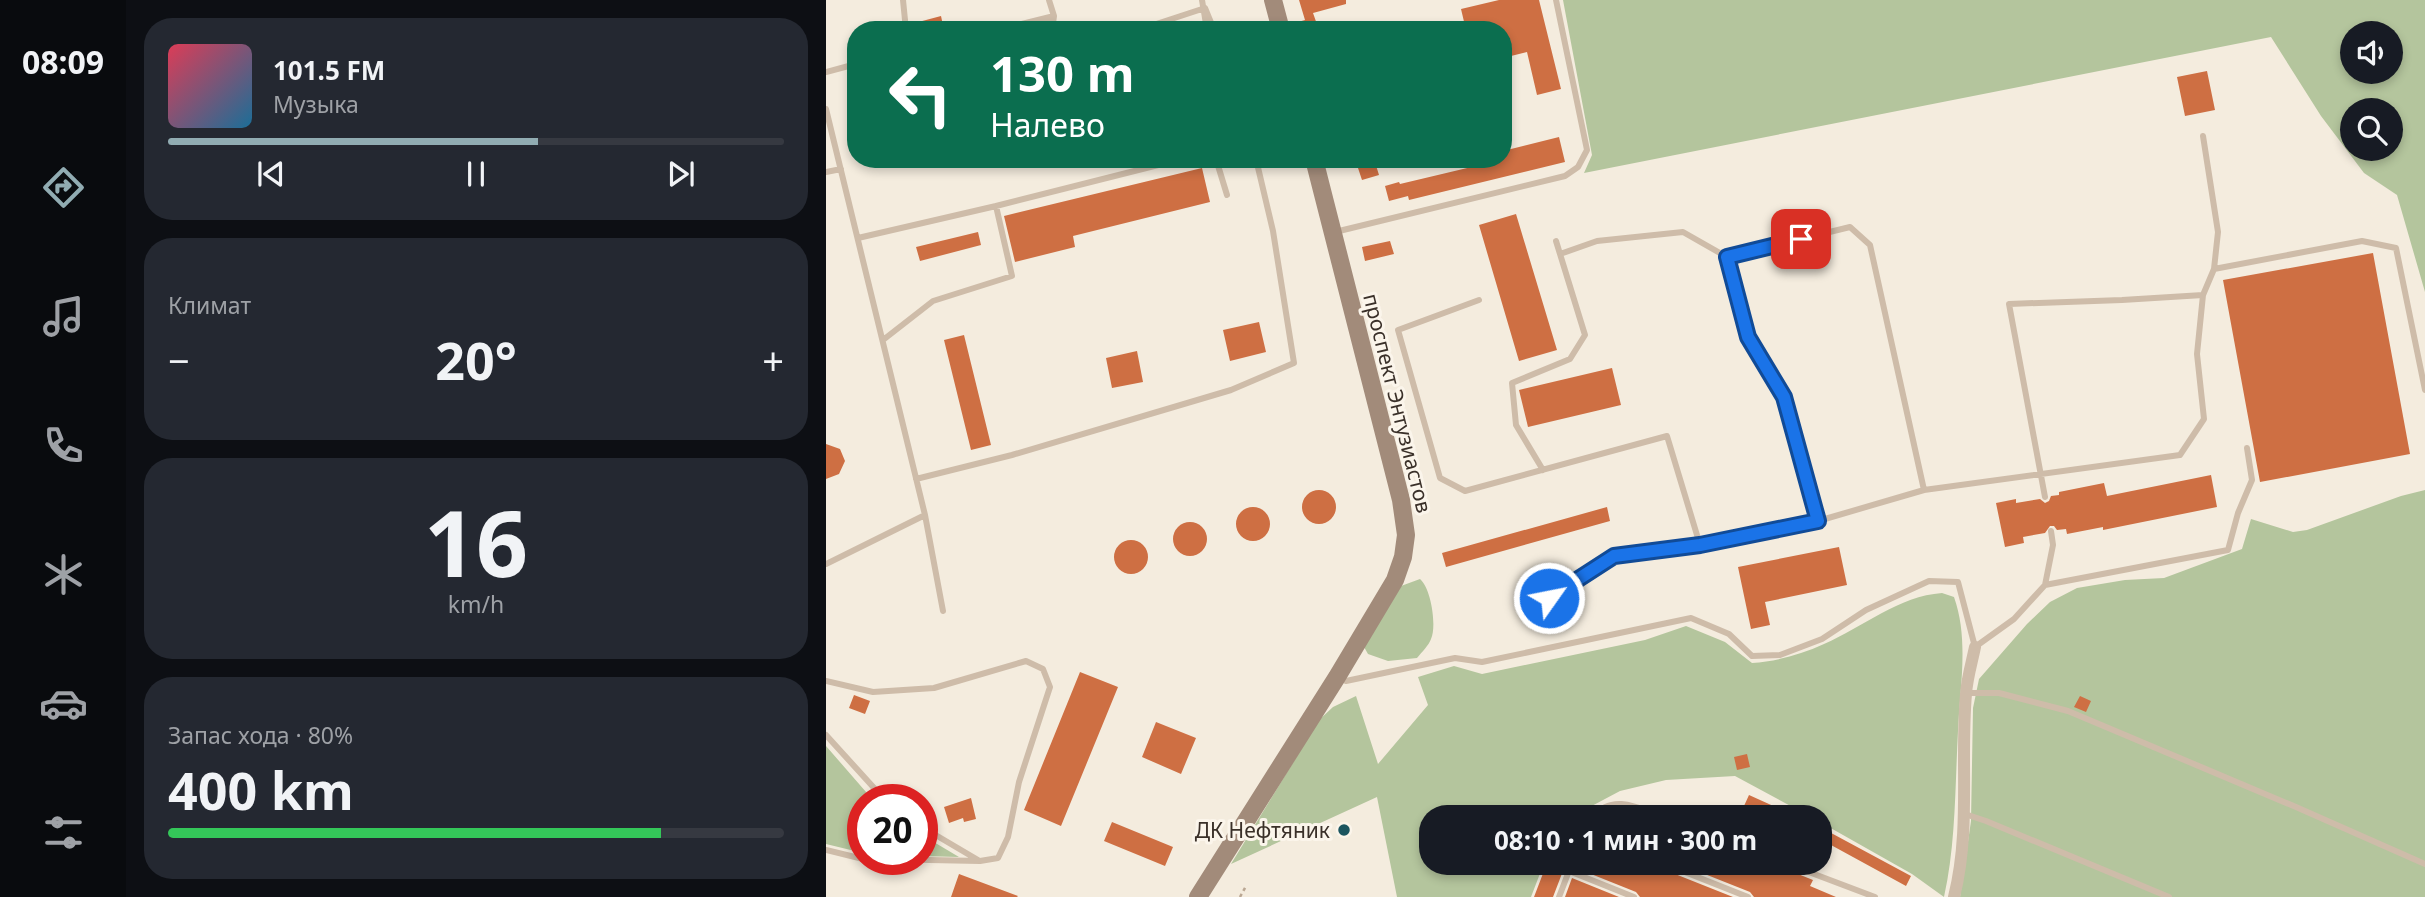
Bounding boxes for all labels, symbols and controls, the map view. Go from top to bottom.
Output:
map controls [2340,21,2403,161]
button: sound [2340,21,2403,84]
text: 08:09 [22,40,104,83]
text: 130 m [990,40,1135,106]
icon: left [875,49,966,140]
text: 101.5 FM [273,52,385,88]
text: Музыка [273,88,359,120]
button: search [2340,98,2403,161]
text: Налево [990,103,1105,146]
icon: previous [252,155,290,193]
icon: pause [457,155,495,193]
icon: next [662,155,700,193]
icon: directions [39,163,88,212]
pin [1771,209,1831,269]
icon: arrive [1782,220,1820,258]
text: Климат [168,289,251,321]
street label: проспект Энтузиастов [1357,290,1439,516]
icon: music [39,292,88,341]
text: 20° [435,324,517,395]
text: − [168,334,190,386]
text: + [762,334,784,386]
icon: phone [39,421,88,470]
text: 16 [424,480,528,604]
icon: climate [39,550,88,599]
position arrow [1512,561,1586,635]
text: km/h [448,588,504,620]
icon: car [39,679,88,728]
text: Запас хода · 80% [168,719,353,751]
text: 400 km [168,754,354,825]
speed limit sign: 20 [847,784,938,875]
icon: filters [39,808,88,857]
place label: ДК Нефтяник [1195,816,1330,844]
marker: ДК Нефтяник [1336,822,1352,838]
text: 08:10 · 1 мин · 300 m [1494,822,1757,858]

